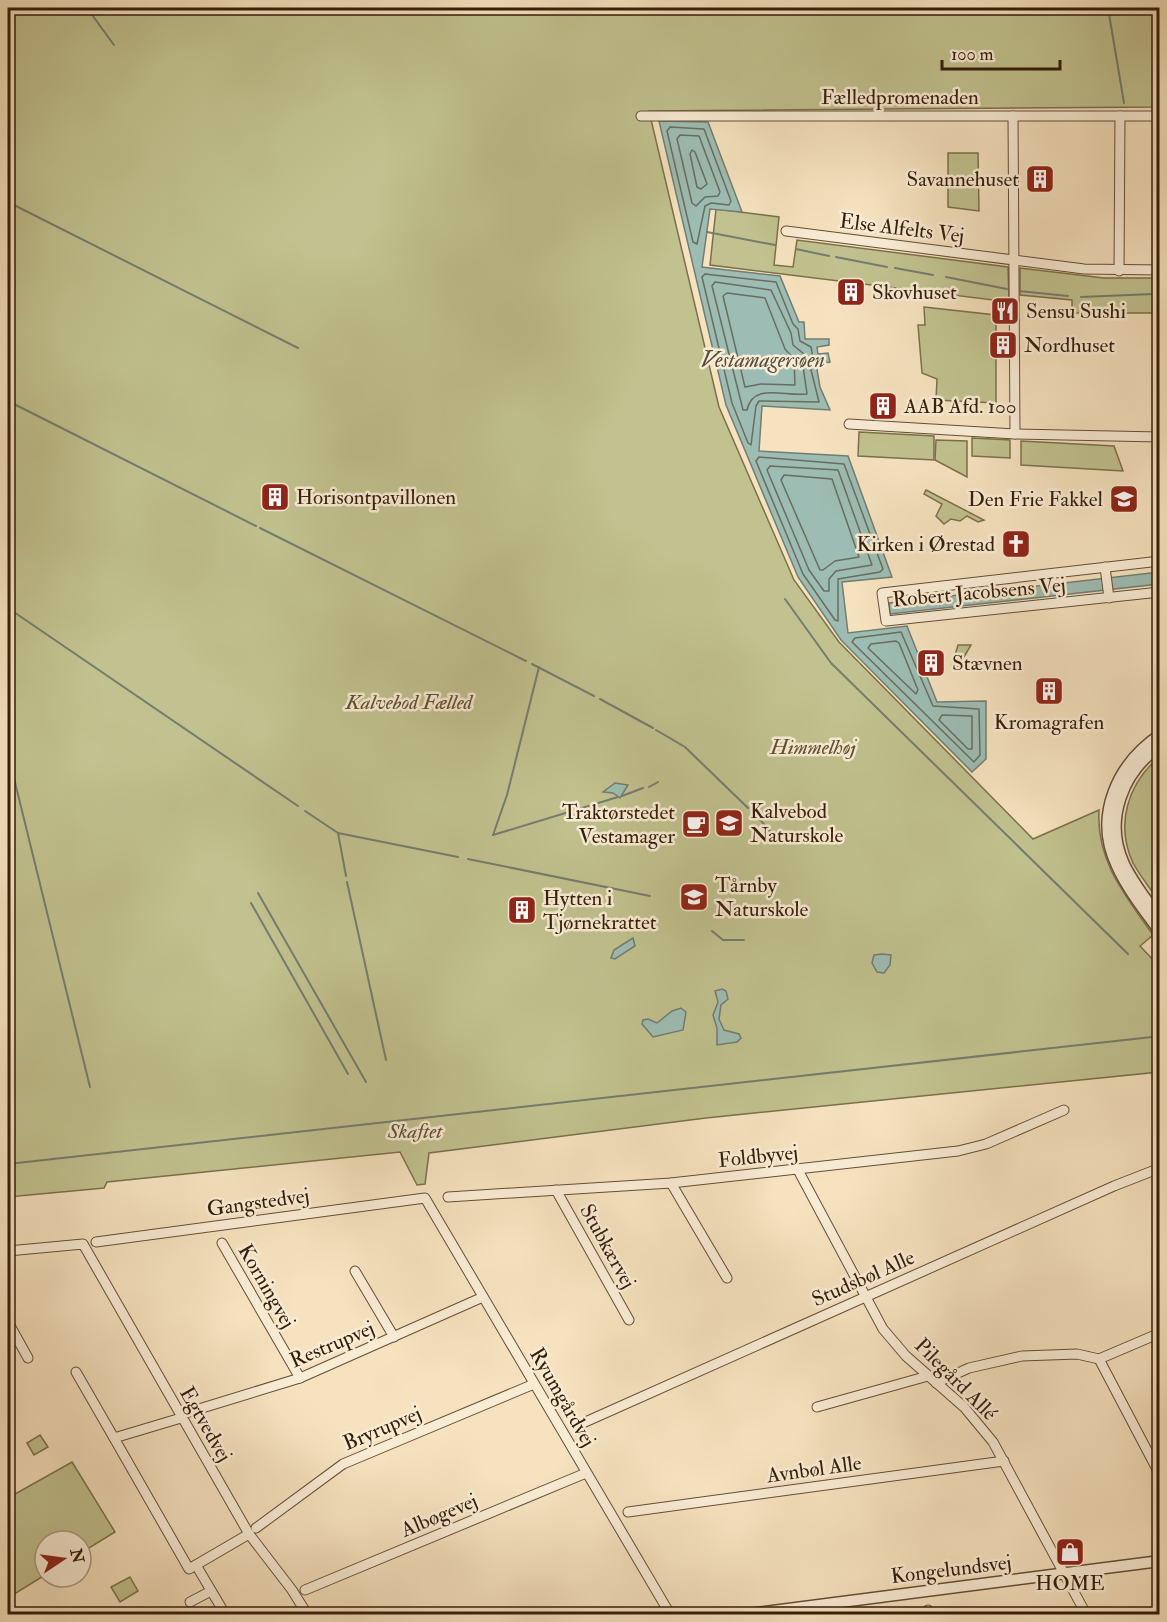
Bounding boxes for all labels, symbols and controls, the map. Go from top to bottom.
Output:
scale bar [942,33,1060,71]
text: 100 m [951,43,994,66]
street label: Fælledpromenaden [821,84,979,111]
building icon: Savannehuset [1024,163,1056,195]
place label: Savannehuset [906,166,1019,193]
street label: Else Alfelts Vej [838,207,966,250]
building icon: Skovhuset [835,276,867,308]
place label: Skovhuset [872,279,957,306]
restaurant icon: Sensu Sushi [989,295,1021,327]
place label: Sensu Sushi [1026,298,1126,325]
building icon: Nordhuset [987,329,1019,361]
place label: Nordhuset [1024,332,1115,359]
water label: Vestamagersøen [701,346,825,374]
building icon: AAB Afd. 100 [867,390,899,422]
place label: AAB Afd. 100 [903,393,1017,420]
building icon: Horisontpavillonen [259,481,291,513]
school or university icon: Den Frie Fakkel [1108,483,1140,515]
place label: Horisontpavillonen [296,484,456,511]
place label: Den Frie Fakkel [968,486,1104,513]
church icon: Kirken i Ørestad [1000,528,1032,560]
place label: Kirken i Ørestad [857,531,996,558]
street label: Robert Jacobsens Vej [891,571,1067,614]
building icon: Stævnen [915,647,947,679]
place label: Stævnen [952,650,1023,677]
building icon: Kromagrafen [1033,675,1065,707]
park label: Kalvebod Fælled [345,689,474,716]
place label: Kromagrafen [994,709,1104,736]
park label: Himmelhøj [769,734,858,761]
place label: Kalvebod Naturskole [750,798,844,849]
place label: Traktørstedet Vestamager [562,799,675,850]
school or university icon: Kalvebod Naturskole [713,807,745,839]
cafe icon: Traktørstedet Vestamager [680,808,712,840]
place label: Tårnby Naturskole [715,872,809,923]
school or university icon: Tårnby Naturskole [678,881,710,913]
place label: Hytten i Tjørnekrattet [543,885,657,936]
building icon: Hytten i Tjørnekrattet [506,894,538,926]
park label: Skaftet [387,1118,443,1145]
street label: Foldbyvej [717,1139,799,1174]
street label: Gangstedvej [205,1182,311,1223]
street label: Stubkærvej [573,1199,642,1293]
street label: Korningvej [232,1239,301,1333]
street label: Studsbøl Alle [808,1244,919,1313]
street label: Restrupvej [286,1315,379,1374]
street label: Pilegård Allé [909,1332,1003,1427]
street label: Ryumgårdvej [523,1343,602,1452]
street label: Egtvedvej [173,1382,238,1467]
street label: Bryrupvej [339,1400,425,1457]
street label: Avnbøl Alle [764,1449,863,1490]
street label: Albøgevej [396,1487,482,1544]
north arrow [33,1529,93,1589]
shop icon: HOME [1054,1536,1086,1568]
text: N [65,1546,88,1566]
street label: Kongelundsvej [889,1549,1013,1590]
place label: HOME [1035,1570,1105,1597]

